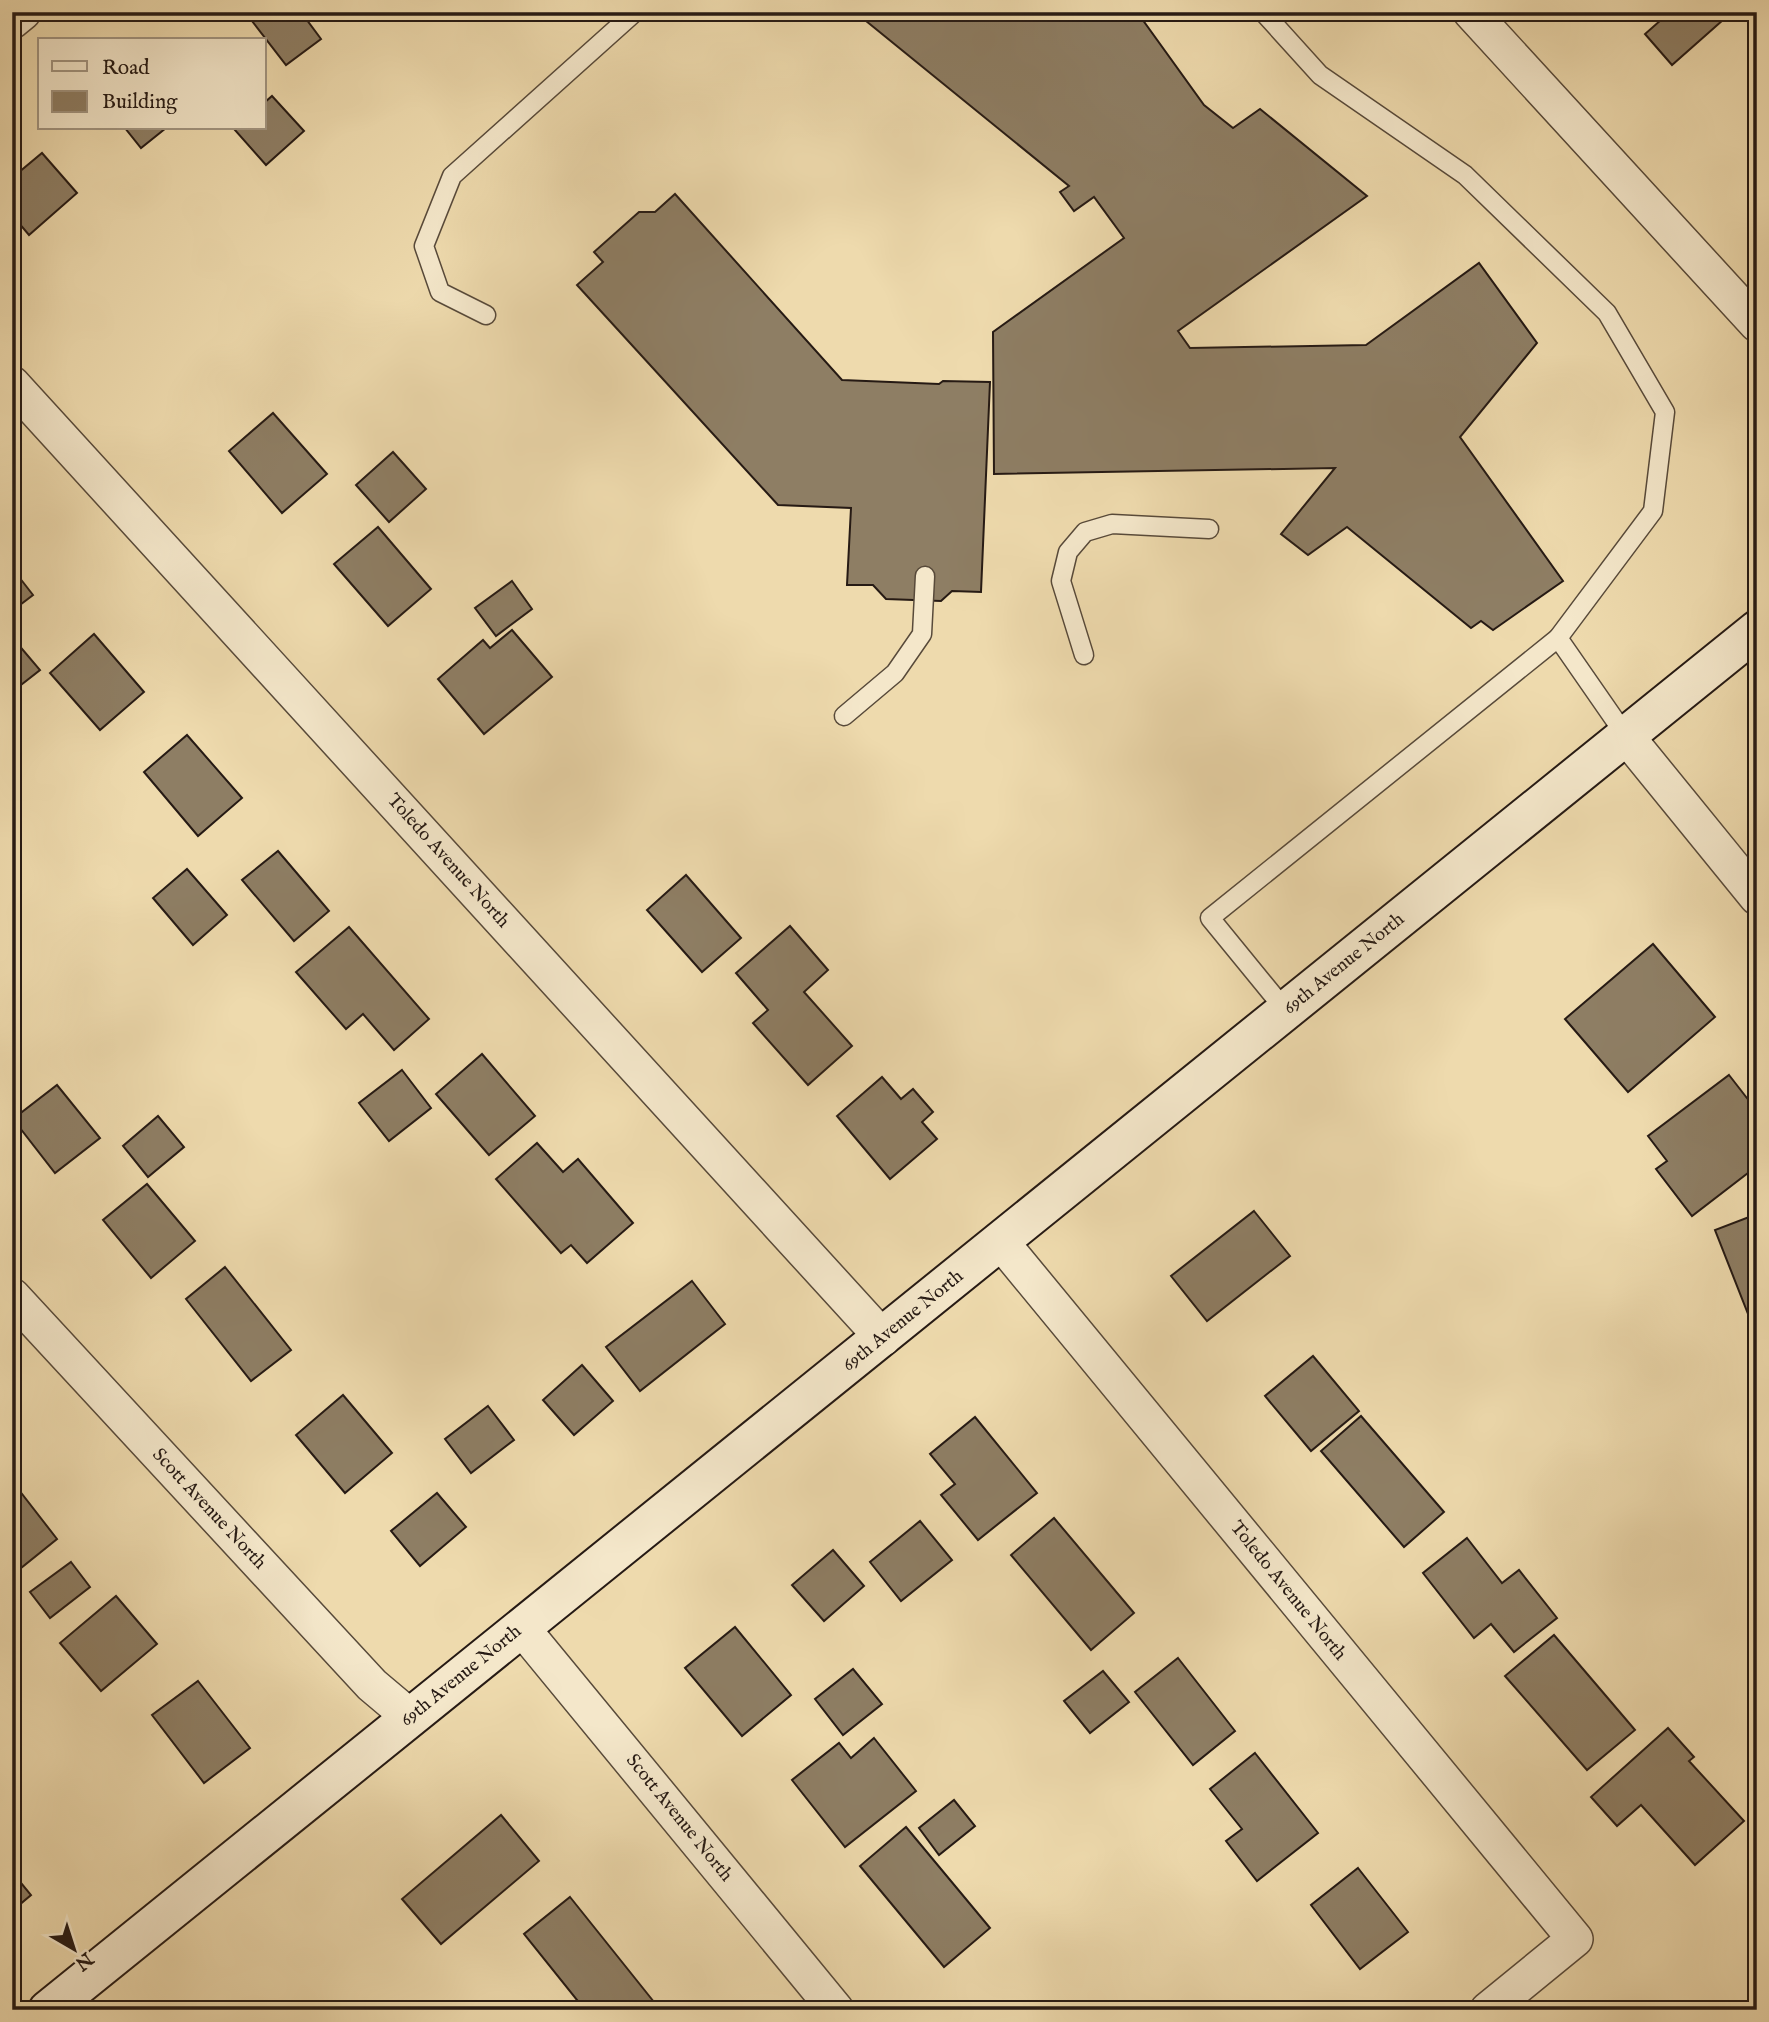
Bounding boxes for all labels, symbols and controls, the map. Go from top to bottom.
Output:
legend [38,38,266,130]
text: Road [102,55,150,82]
text: Building [102,89,178,116]
street label: Toledo Avenue North [381,789,515,933]
street label: 69th Avenue North [1279,908,1409,1020]
street label: 69th Avenue North [838,1265,968,1377]
street label: Scott Avenue North [147,1443,271,1575]
street label: Toledo Avenue North [1224,1516,1352,1666]
street label: 69th Avenue North [396,1620,526,1732]
street label: Scott Avenue North [620,1749,738,1887]
north arrow [38,1913,108,1983]
text: N [69,1946,98,1976]

